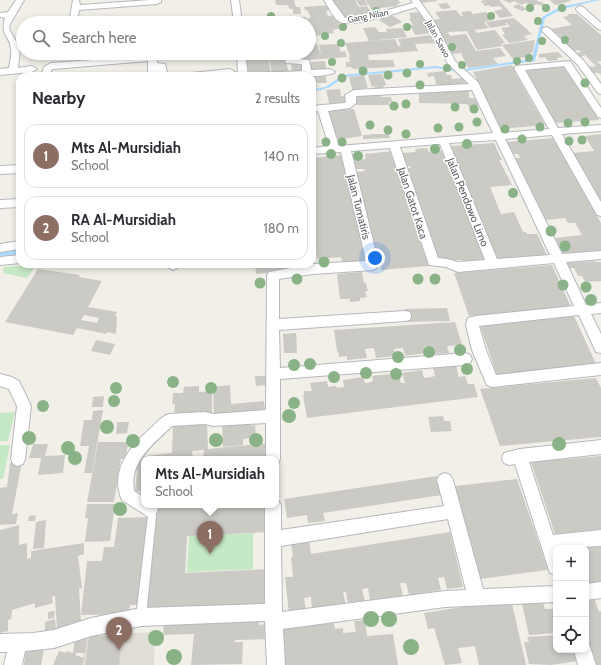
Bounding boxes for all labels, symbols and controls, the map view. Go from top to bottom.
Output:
street label: Gang Nilan [346,6,389,25]
search box [16,16,316,60]
street label: Jalan Sawo [424,17,453,59]
icon: search [30,27,52,49]
text: Search here [62,29,137,47]
text: Nearby [32,88,85,108]
text: 2 results [255,90,300,106]
text: Mts Al-Mursidiah [71,139,181,157]
text: 1 [44,148,48,164]
text: 140 m [264,148,299,164]
street label: Jalan Pendowo Limo [443,155,492,248]
text: School [71,157,109,173]
street label: Jalan Gatot Kaca [395,164,431,241]
street label: Jalan Tumatiris [344,172,374,241]
text: RA Al-Mursidiah [71,211,176,229]
text: 2 [43,220,49,236]
text: 180 m [263,220,299,236]
text: School [71,229,109,245]
your location [365,248,385,268]
popup [141,456,279,508]
text: Mts Al-Mursidiah [155,465,265,483]
text: School [155,483,193,499]
pin: 1 [197,521,223,554]
map controls [553,545,589,653]
button: + [553,545,589,581]
button: − [553,581,589,617]
pin: 2 [106,617,132,650]
button: locate [553,617,589,653]

